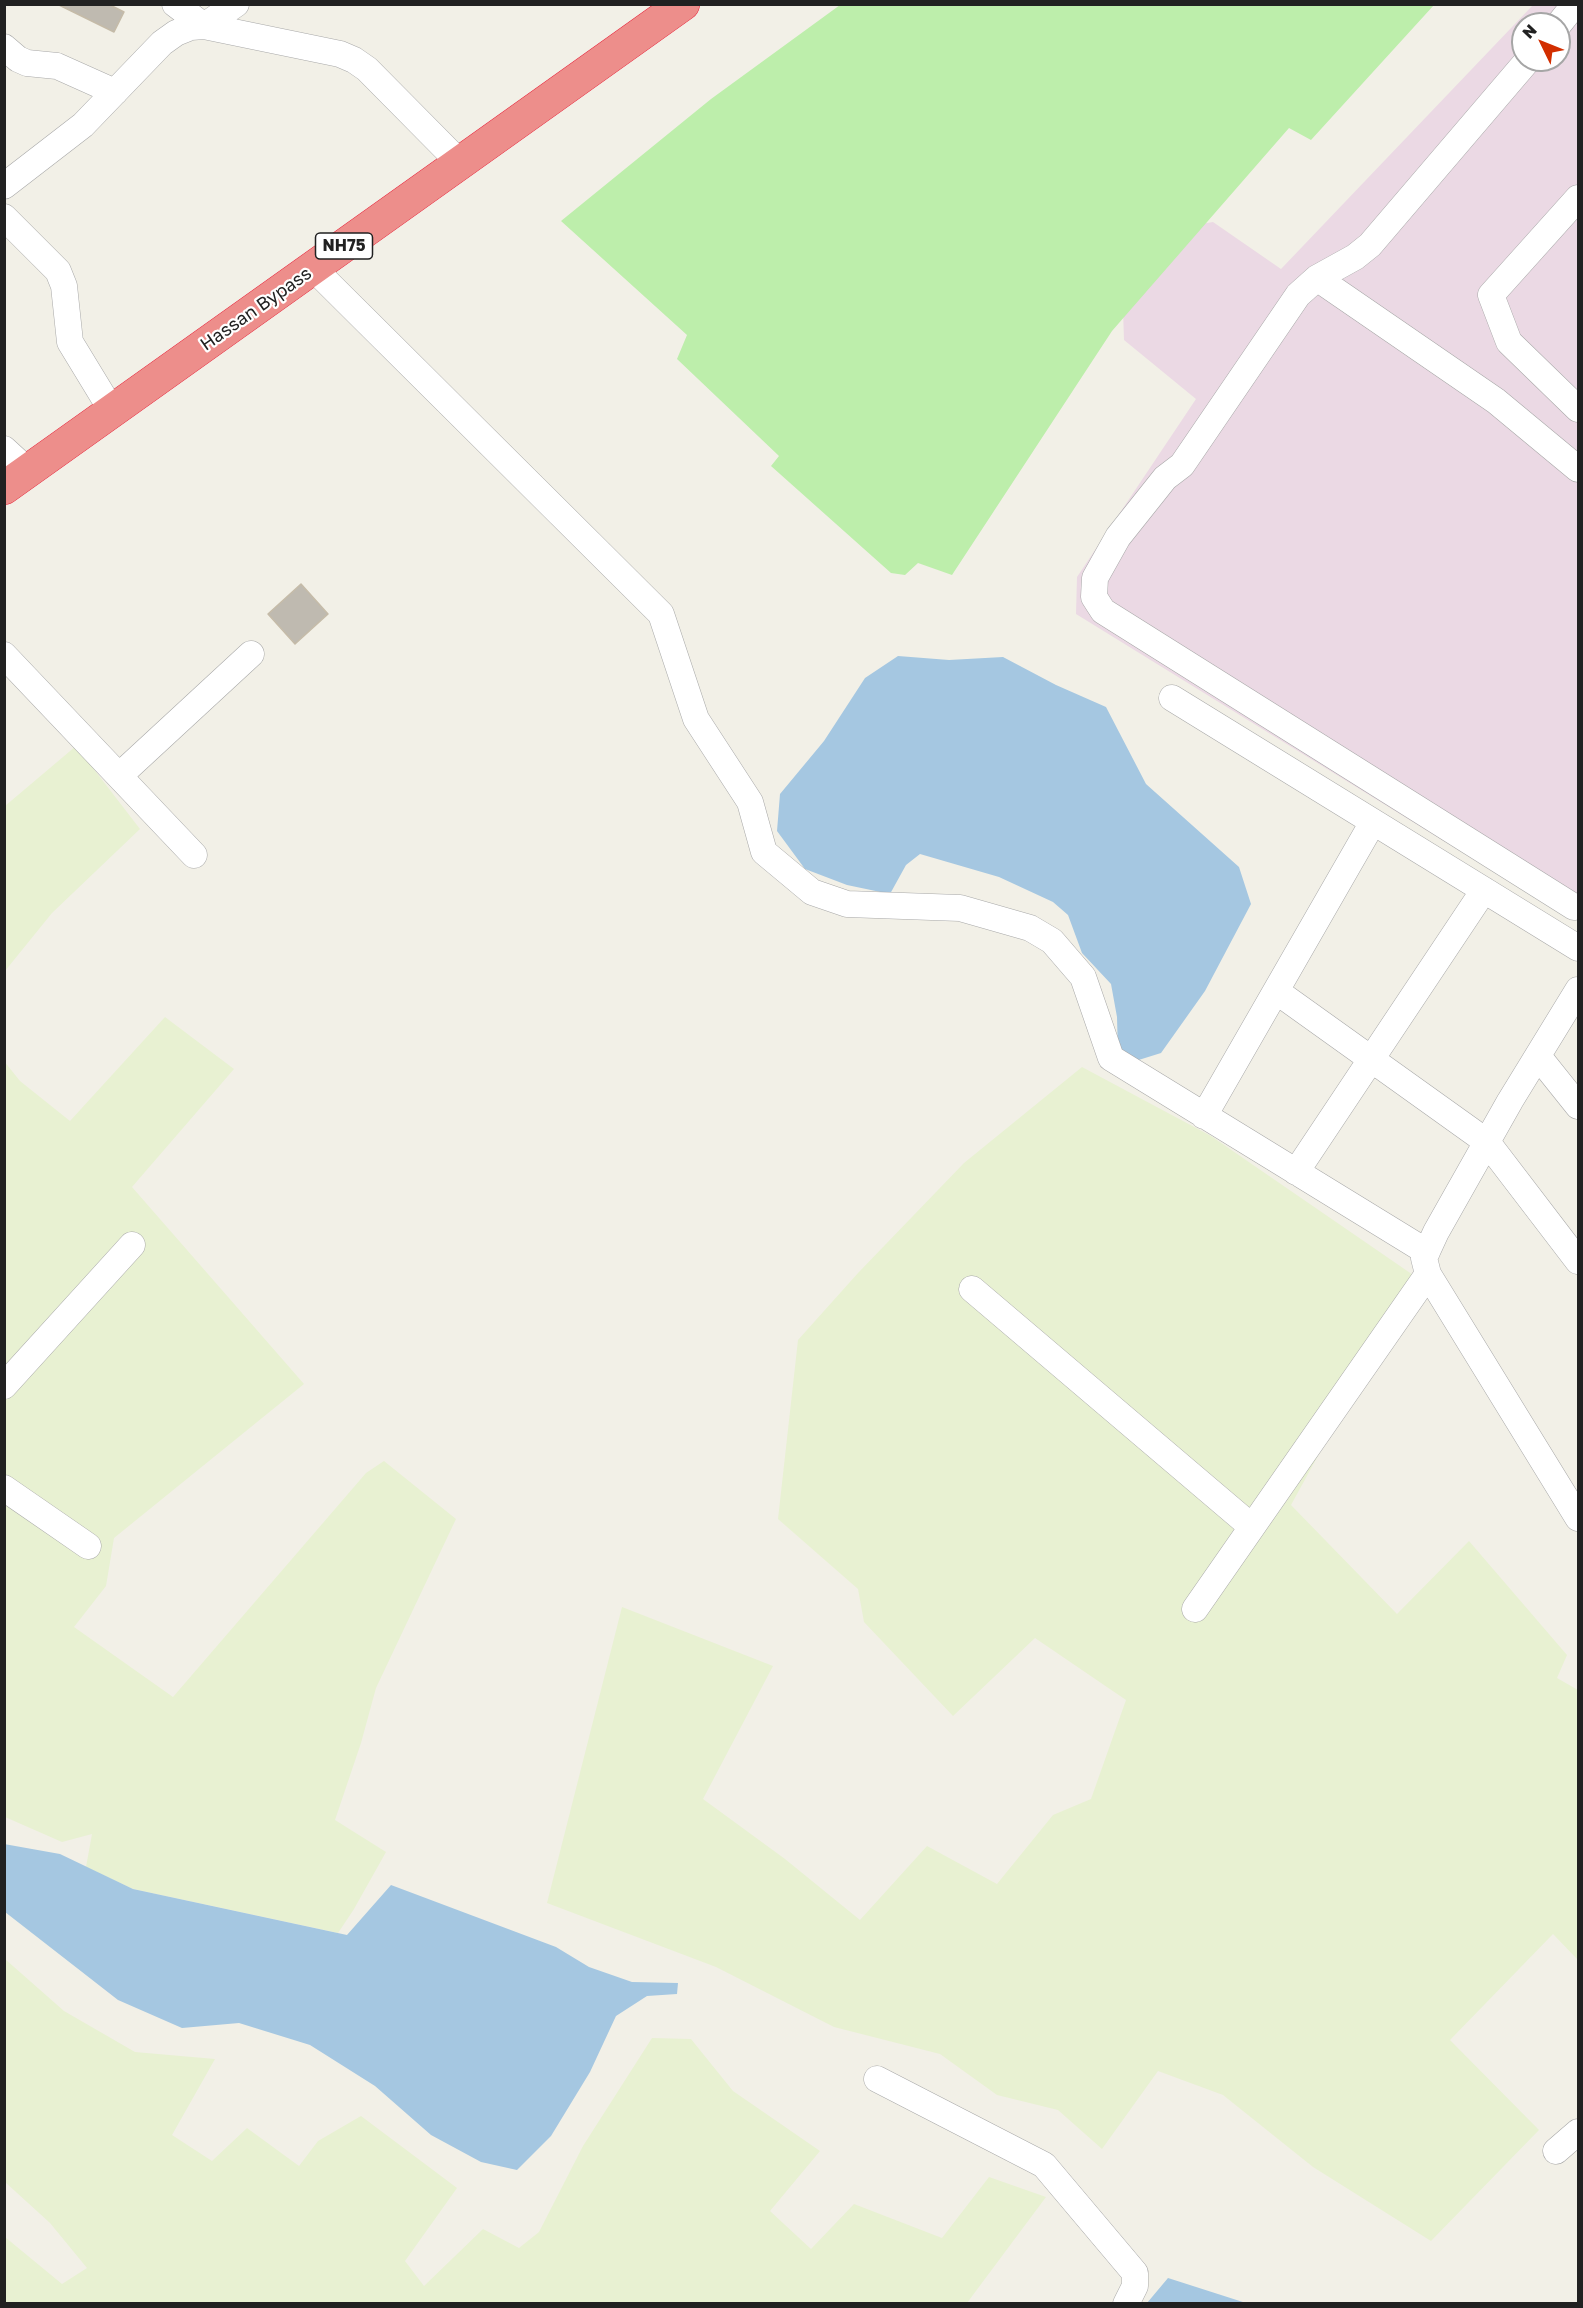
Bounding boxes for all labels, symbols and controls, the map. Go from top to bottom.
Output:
north arrow [1511,12,1571,72]
text: N [1518,20,1541,42]
road number: NH75 [316,233,372,259]
street label: Hassan Bypass [196,263,316,355]

